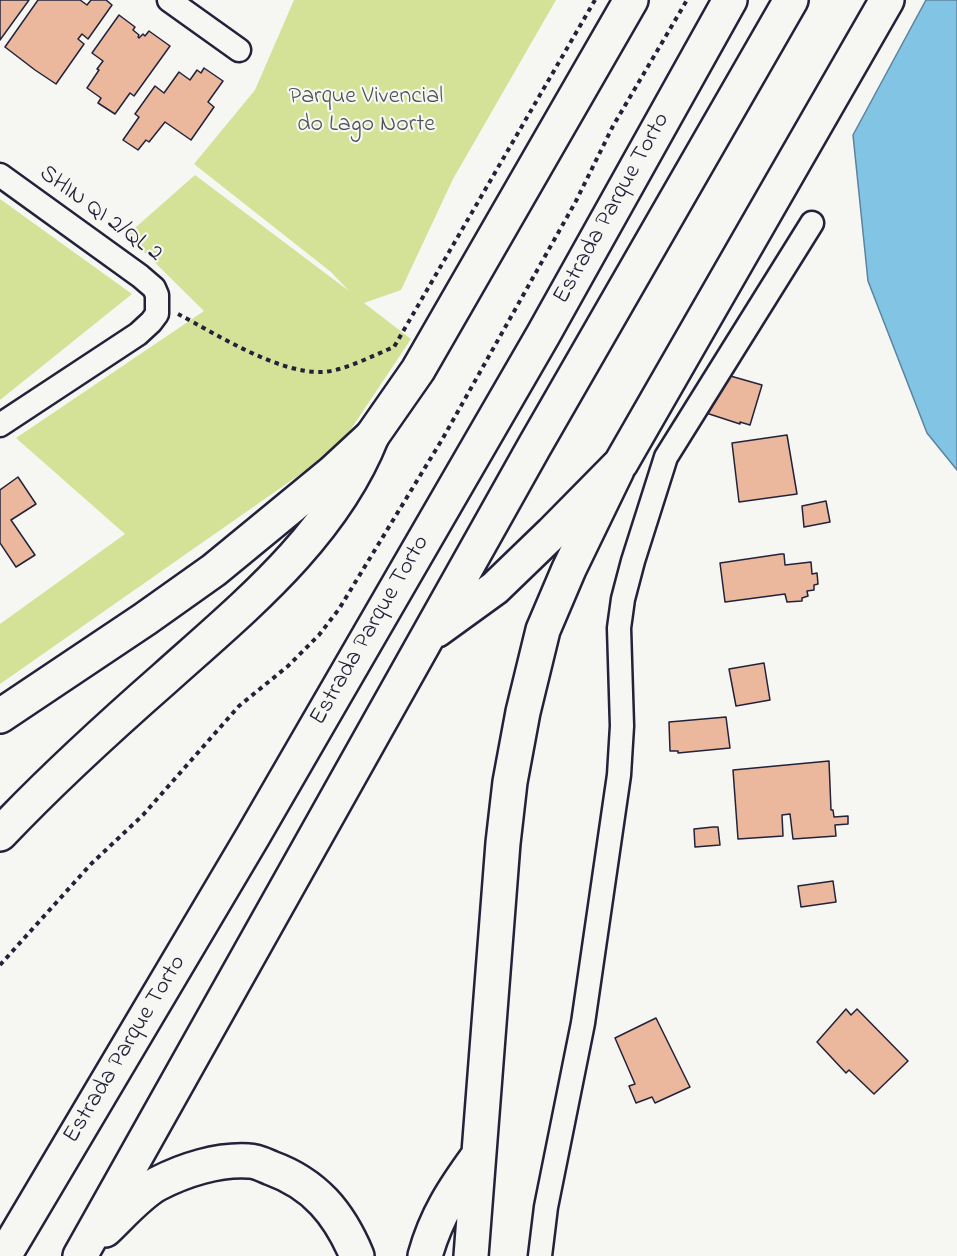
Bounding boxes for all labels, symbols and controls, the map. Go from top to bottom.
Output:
park label: Parque Vivencial do Lago Norte [289,84,443,140]
street label: Estrada Parque Torto [548,108,678,310]
street label: SHIN QI 2/QL 2 [33,160,167,270]
street label: Estrada Parque Torto [305,531,437,731]
street label: Estrada Parque Torto [59,951,193,1149]

